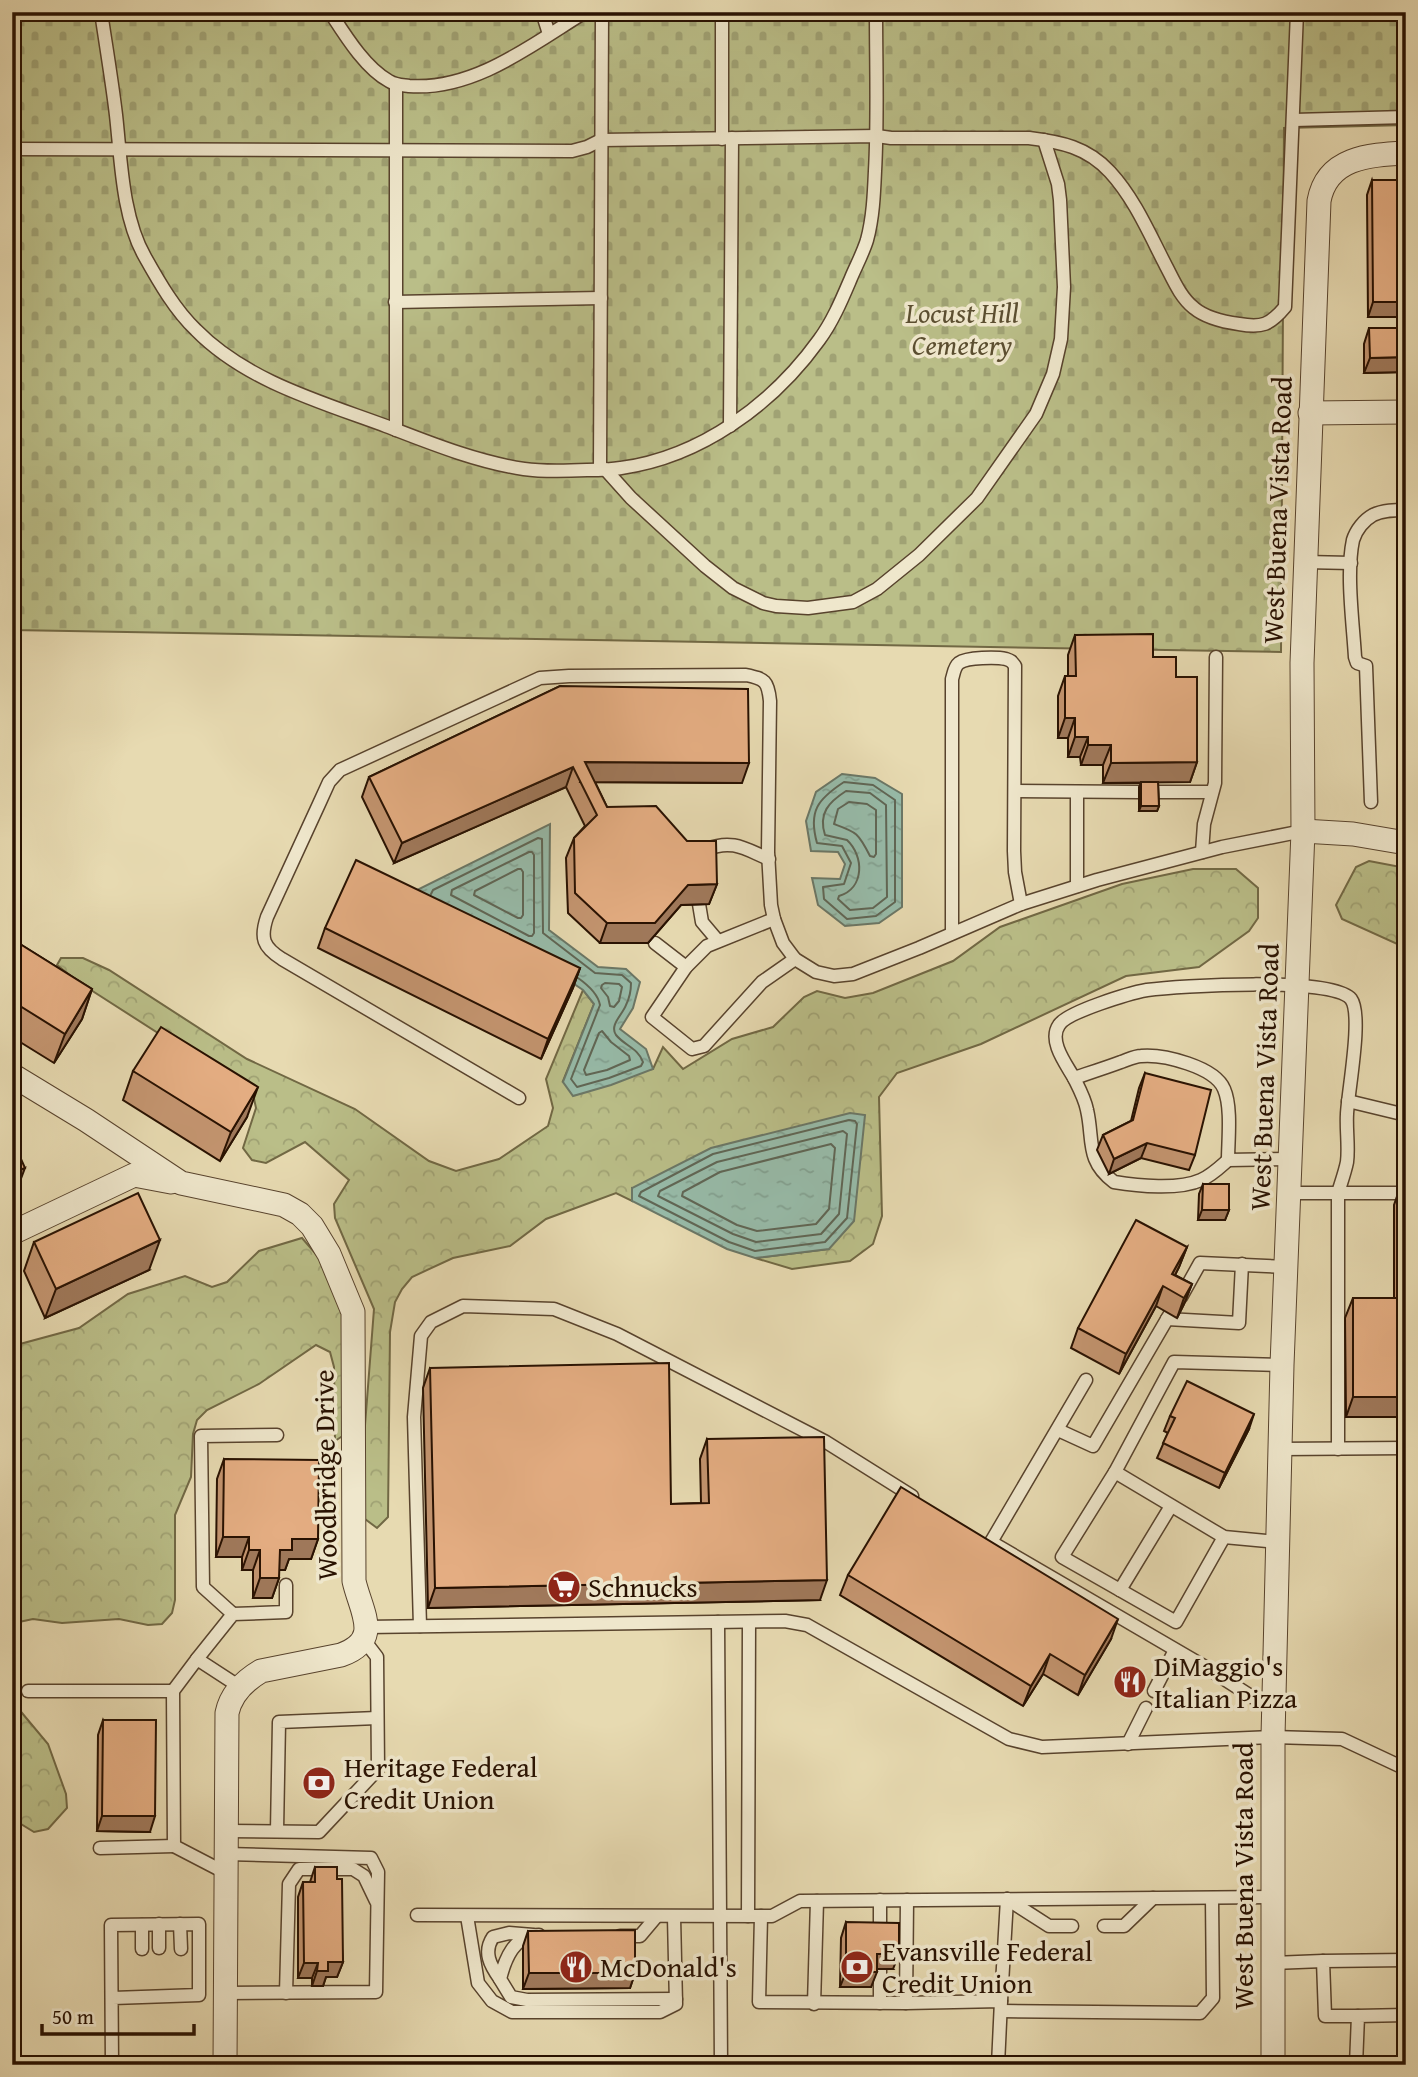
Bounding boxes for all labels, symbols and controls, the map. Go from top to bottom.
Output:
park label: Locust Hill Cemetery [904,292,1019,365]
street label: West Buena Vista Road [1251,376,1302,644]
street label: West Buena Vista Road [1238,943,1289,1211]
street label: Woodbridge Drive [302,1369,347,1581]
place label: Schnucks [588,1566,698,1607]
supermarket icon: Schnucks [545,1568,583,1606]
place label: DiMaggio's Italian Pizza [1154,1645,1298,1718]
restaurant icon: DiMaggio's Italian Pizza [1111,1663,1149,1701]
street label: West Buena Vista Road [1222,1742,1263,2010]
place label: Heritage Federal Credit Union [344,1746,538,1819]
bank icon: Heritage Federal Credit Union [300,1764,338,1802]
place label: Evansville Federal Credit Union [882,1930,1093,2003]
place label: McDonald's [600,1946,737,1987]
restaurant icon: McDonald's [557,1948,595,1986]
bank icon: Evansville Federal Credit Union [838,1948,876,1986]
scale bar [42,1993,194,2037]
text: 50 m [52,2001,94,2032]

